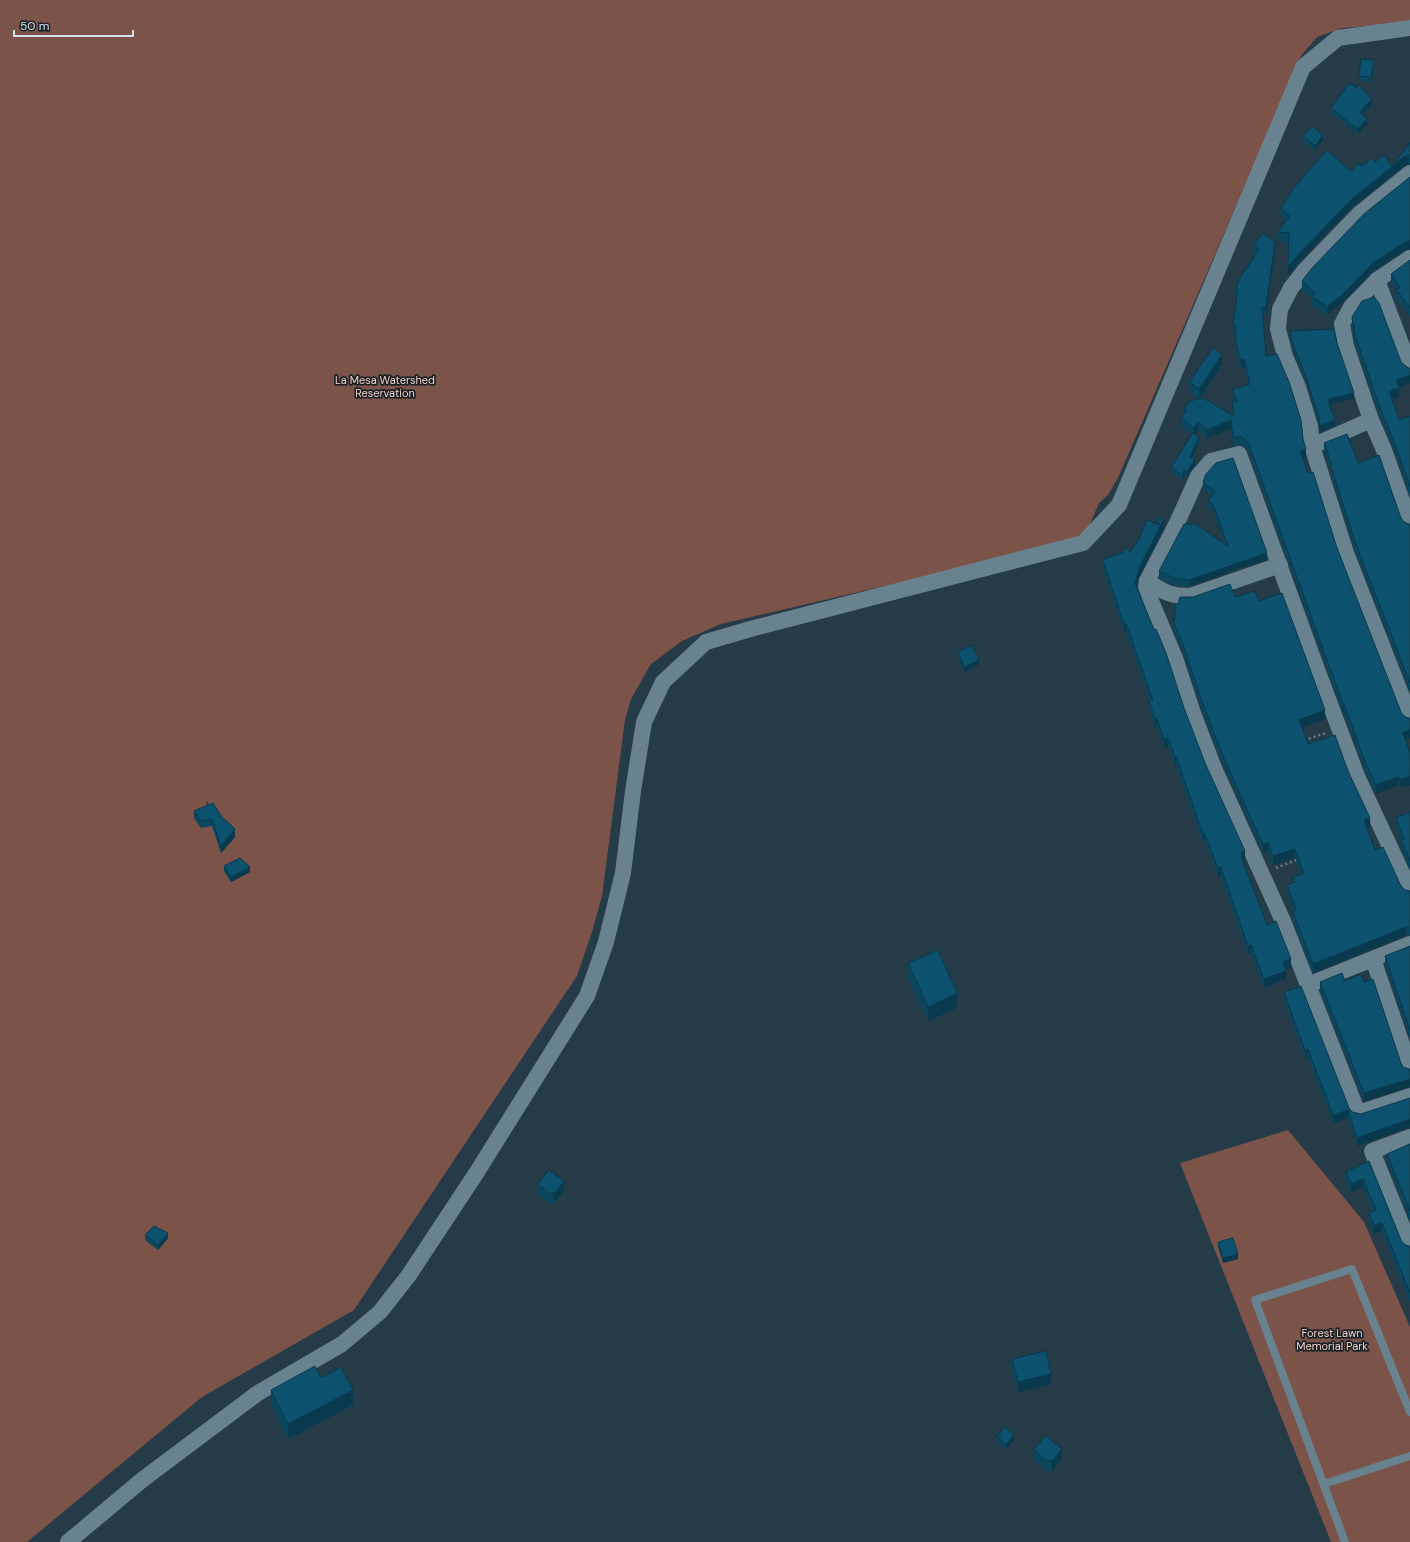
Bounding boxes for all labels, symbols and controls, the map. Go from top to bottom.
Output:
scale bar [14,12,133,38]
text: 50 m [20,18,49,34]
park label: La Mesa Watershed Reservation [335,373,435,400]
park label: Forest Lawn Memorial Park [1296,1326,1368,1353]

